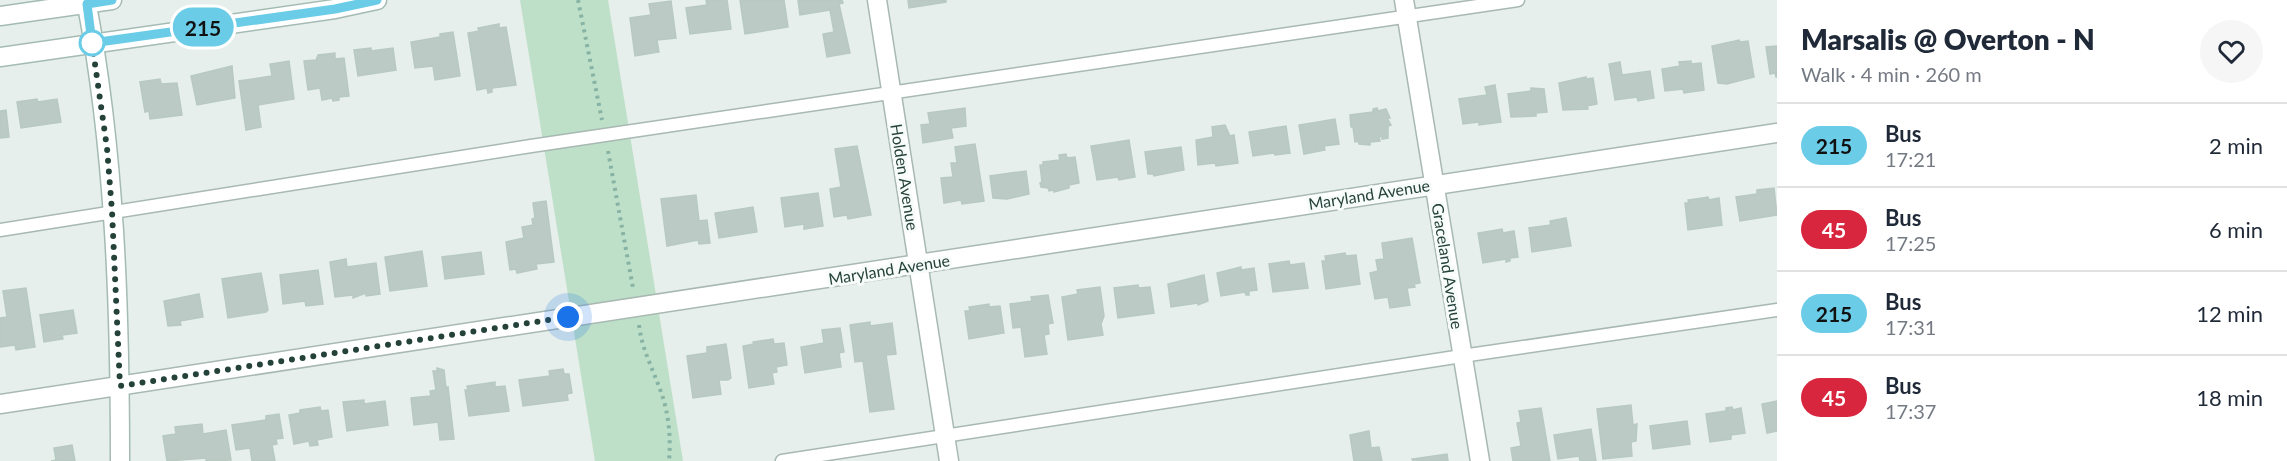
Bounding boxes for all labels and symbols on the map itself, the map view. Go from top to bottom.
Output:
line badge: 215 [168,8,238,46]
unlabelled marker [79,30,105,56]
street label: Holden Avenue [887,122,923,232]
street label: Maryland Avenue [1307,175,1431,213]
street label: Graceland Avenue [1429,202,1467,330]
street label: Maryland Avenue [827,250,951,288]
your location [553,302,583,332]

